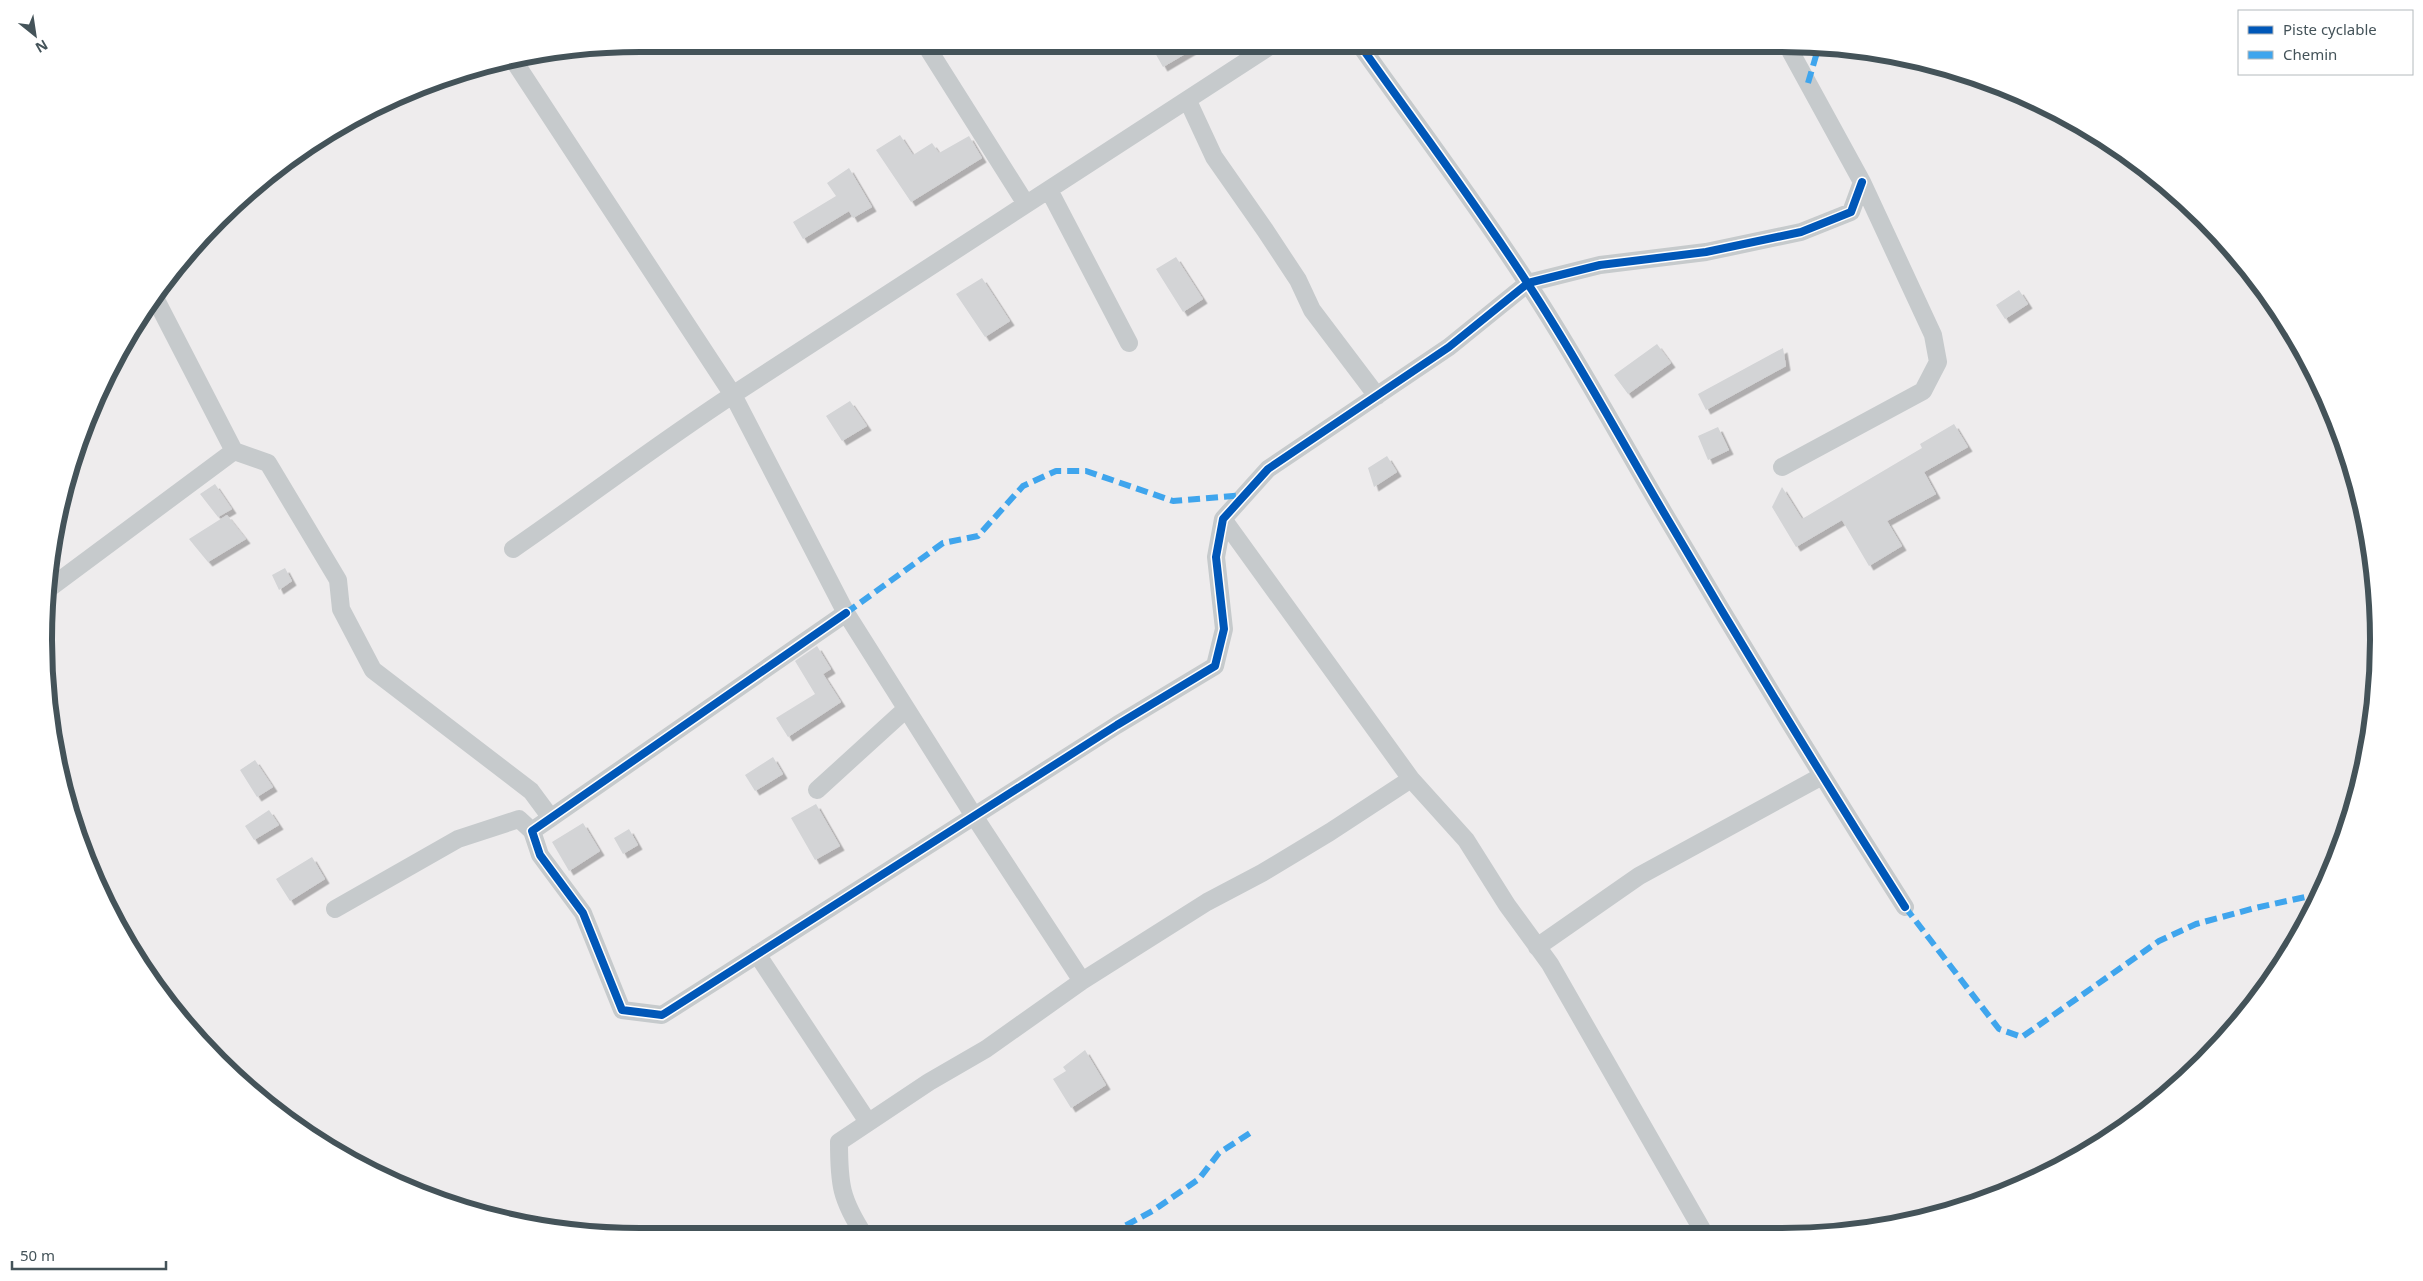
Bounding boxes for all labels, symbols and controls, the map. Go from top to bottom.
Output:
north arrow [10,10,60,60]
legend [2238,10,2413,75]
text: Piste cyclable [2283,19,2377,39]
text: N [32,36,51,58]
text: Chemin [2283,44,2337,64]
scale bar [12,1238,166,1270]
text: 50 m [20,1245,55,1265]

